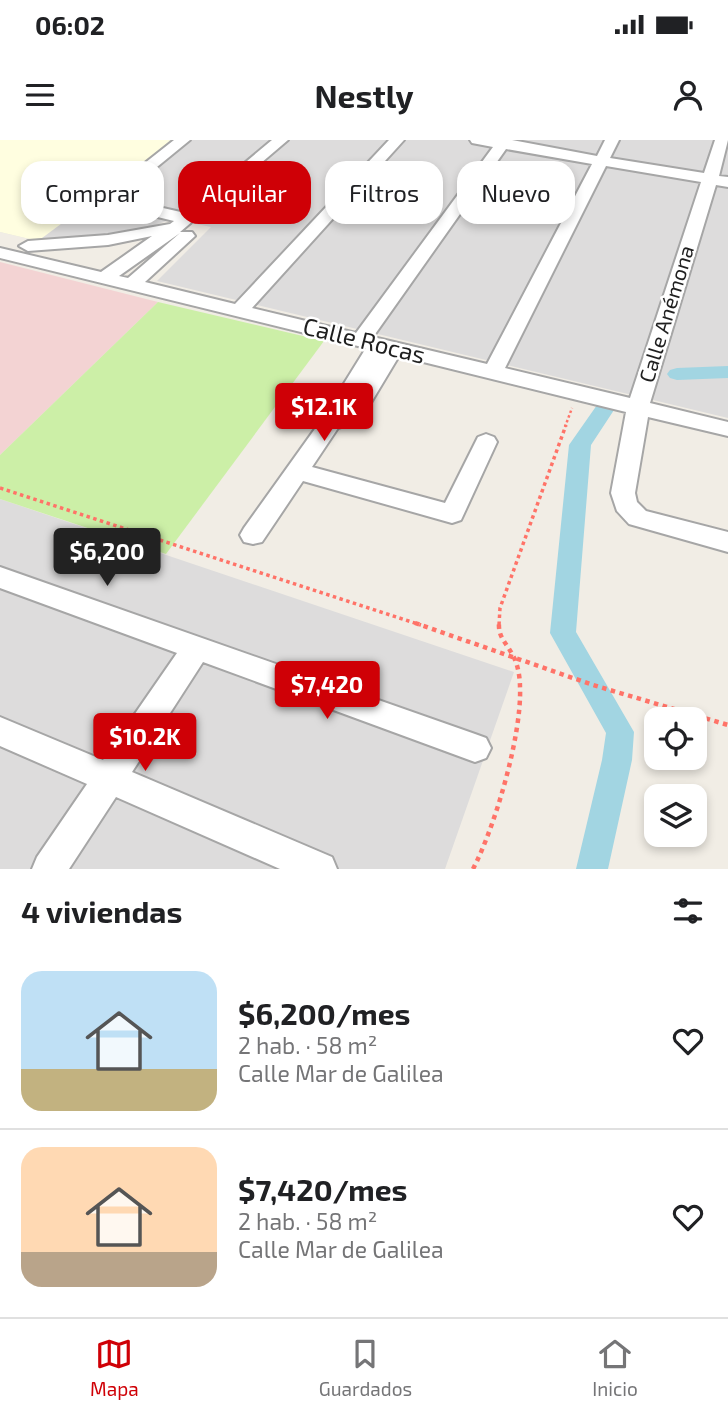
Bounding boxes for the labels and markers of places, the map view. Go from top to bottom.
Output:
pin: $12.1K [267,384,381,443]
pin: $6,200 [50,528,164,588]
pin: $7,420 [270,662,384,721]
pin: $10.2K [88,714,202,773]

